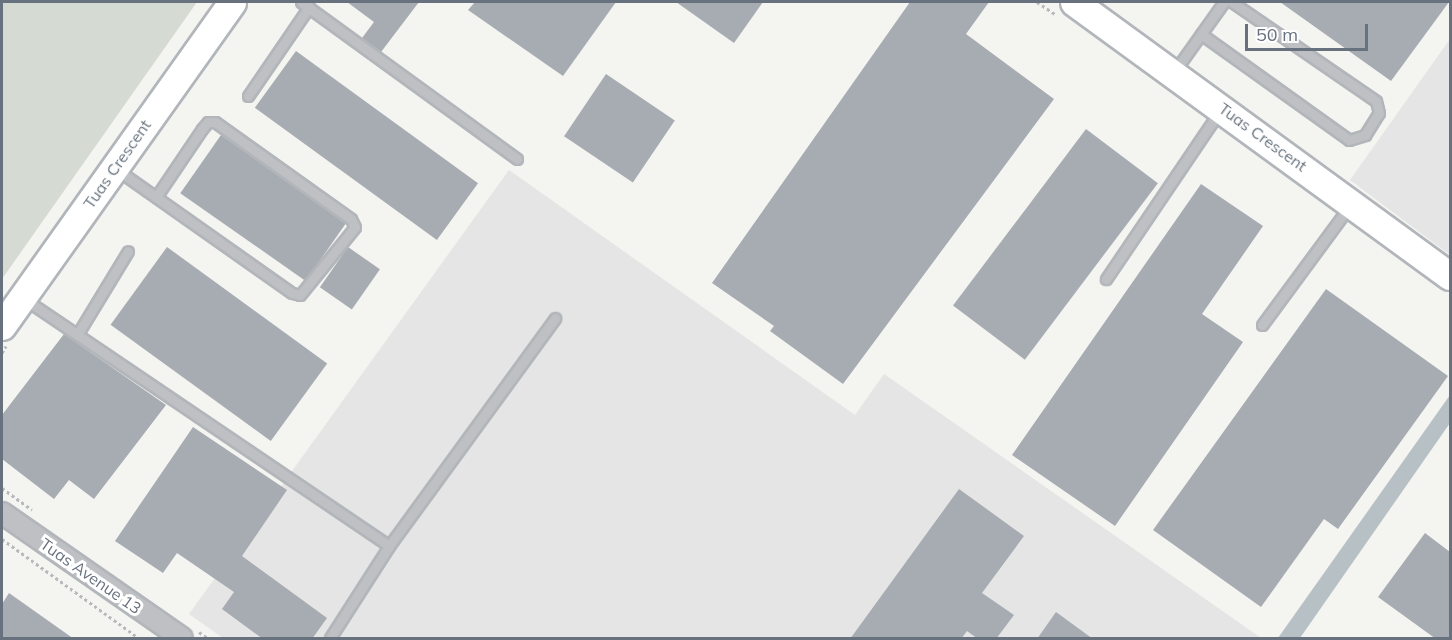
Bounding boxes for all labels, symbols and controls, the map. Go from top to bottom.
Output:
scale bar [1248,12,1371,50]
text: 50 m [1256,23,1298,46]
street label: Tuas Crescent [1215,99,1311,175]
street label: Tuas Crescent [79,116,155,212]
street label: Tuas Avenue 13 [37,534,145,618]

